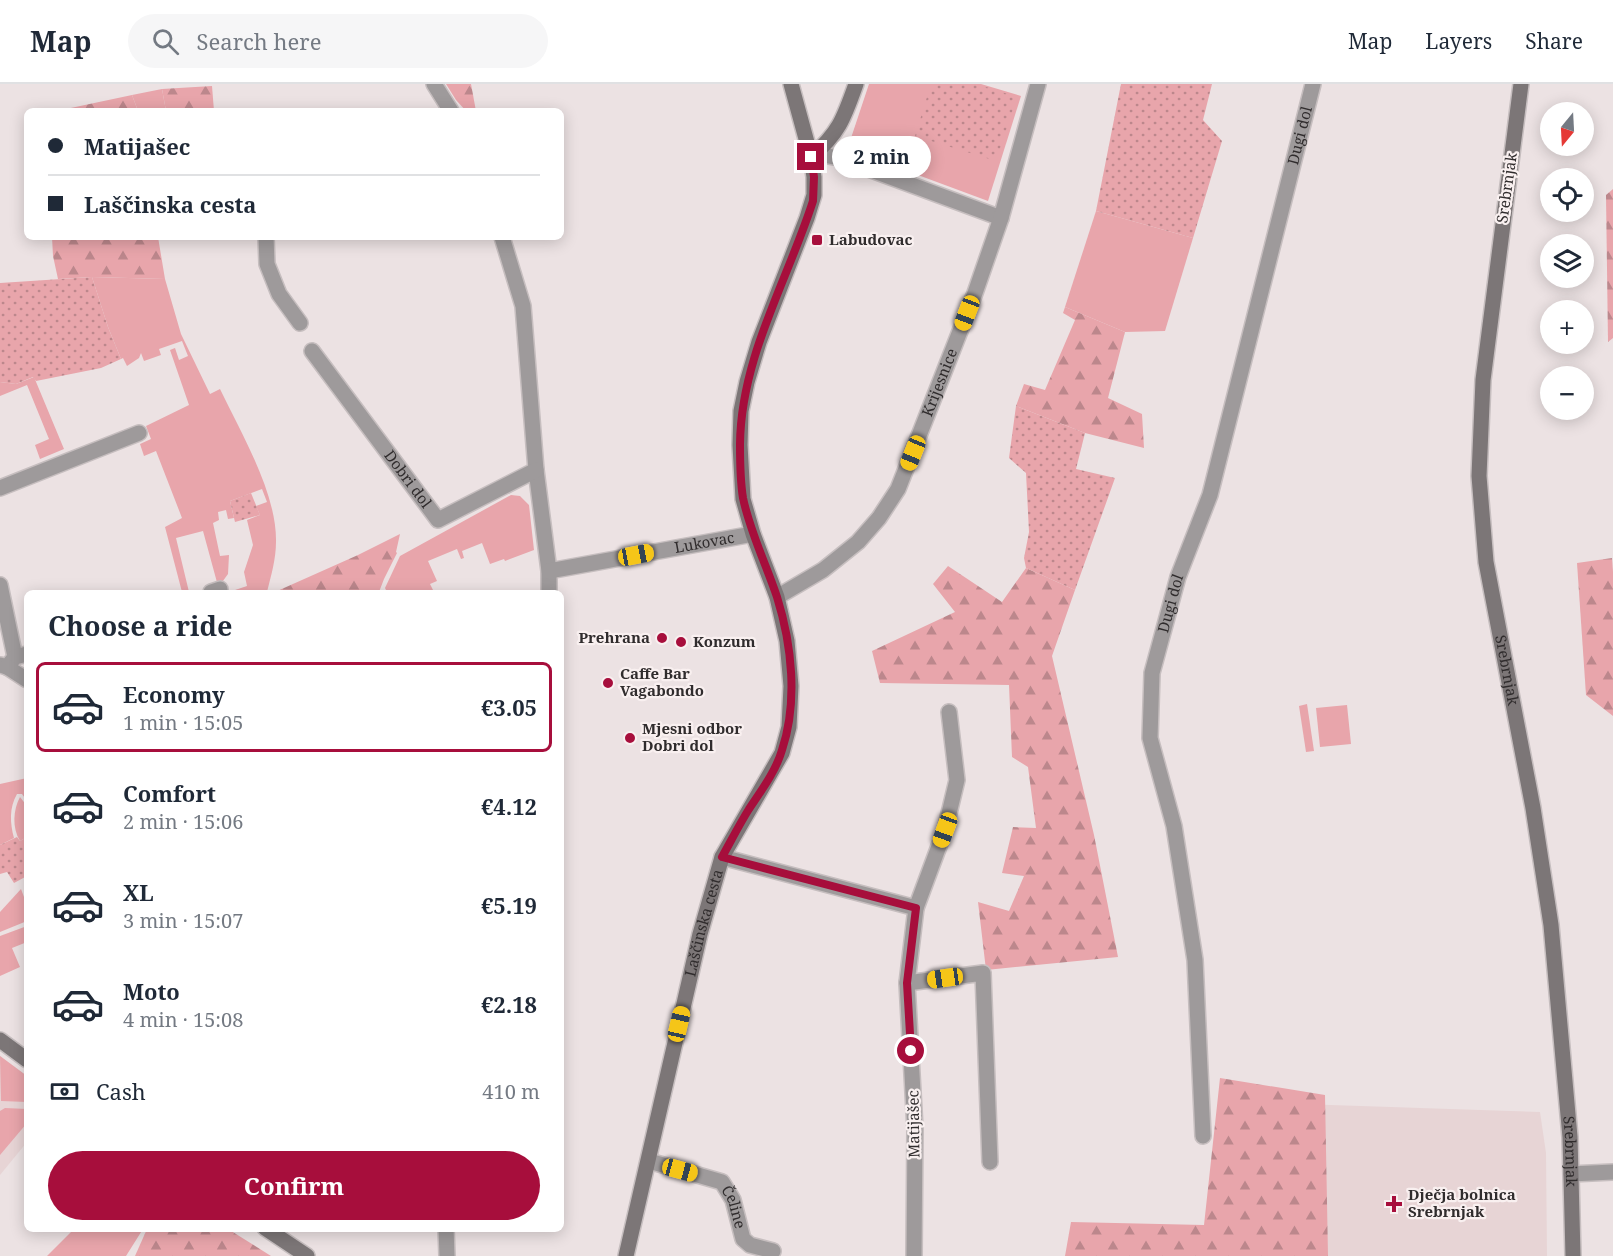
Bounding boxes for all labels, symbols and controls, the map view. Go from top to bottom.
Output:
search box [128,14,548,68]
text: Map [30,22,92,60]
icon: search [149,25,182,58]
text: Search here [197,26,321,56]
text: Map [1348,27,1392,55]
text: Layers [1425,27,1492,55]
text: Share [1525,27,1583,55]
north arrow [1540,102,1594,156]
map controls [1540,102,1594,420]
street label: Dugi dol [1282,104,1316,167]
text: Matijašec [84,131,190,161]
callout: 2 min [832,136,931,178]
route end [797,143,824,170]
text: 2 min [853,143,910,170]
street label: Srebrnjak [1491,151,1521,224]
button: locate [1540,168,1594,222]
text: Laščinska cesta [84,189,257,219]
place label: Labudovac [829,229,913,249]
marker: Labudovac [810,233,824,247]
button: layers [1540,234,1594,288]
car [952,293,982,333]
button: + [1540,300,1594,354]
street label: Krijesnice [916,345,961,419]
button: − [1540,366,1594,420]
car [898,433,928,473]
street label: Dobri dol [380,446,437,512]
street label: Lukovac [673,527,736,557]
car [617,543,655,567]
street label: Dugi dol [1152,570,1187,635]
text: Choose a ride [48,607,233,644]
place label: Prehrana [578,627,650,647]
marker: Prehrana [655,631,669,645]
place label: Konzum [693,631,756,651]
street label: Srebrnjak [1491,633,1524,707]
marker: Konzum [674,635,688,649]
place label: Caffe Bar Vagabondo [620,663,704,700]
marker: Caffe Bar Vagabondo [601,676,615,690]
text: Economy [123,679,225,709]
icon: car [51,680,105,734]
text: €3.05 [481,692,537,722]
text: 1 min · 15:05 [123,709,243,736]
place label: Mjesni odbor Dobri dol [642,718,742,755]
marker: Mjesni odbor Dobri dol [623,731,637,745]
text: Comfort [123,778,216,808]
icon: car [51,779,105,833]
text: €4.12 [481,791,537,821]
text: 2 min · 15:06 [123,808,243,835]
car [930,810,960,850]
street label: Laščinska cesta [680,867,727,978]
text: XL [123,877,154,907]
icon: car [51,878,105,932]
text: €5.19 [481,890,537,920]
text: 3 min · 15:07 [123,907,243,934]
car [926,967,964,989]
text: Moto [123,976,180,1006]
icon: car [51,977,105,1031]
text: €2.18 [481,989,537,1019]
car [666,1004,692,1044]
text: 4 min · 15:08 [123,1006,243,1033]
route start [897,1037,924,1064]
icon: cash [48,1075,81,1108]
text: Cash [96,1076,146,1106]
text: 410 m [482,1078,540,1105]
street label: Matijašec [902,1090,924,1158]
street label: Srebrnjak [1559,1115,1582,1187]
button: Confirm [48,1151,540,1220]
car [660,1157,700,1183]
street label: Čeline [717,1181,751,1230]
place label: Dječja bolnica Srebrnjak [1408,1184,1516,1221]
marker: Dječja bolnica Srebrnjak [1385,1195,1403,1213]

